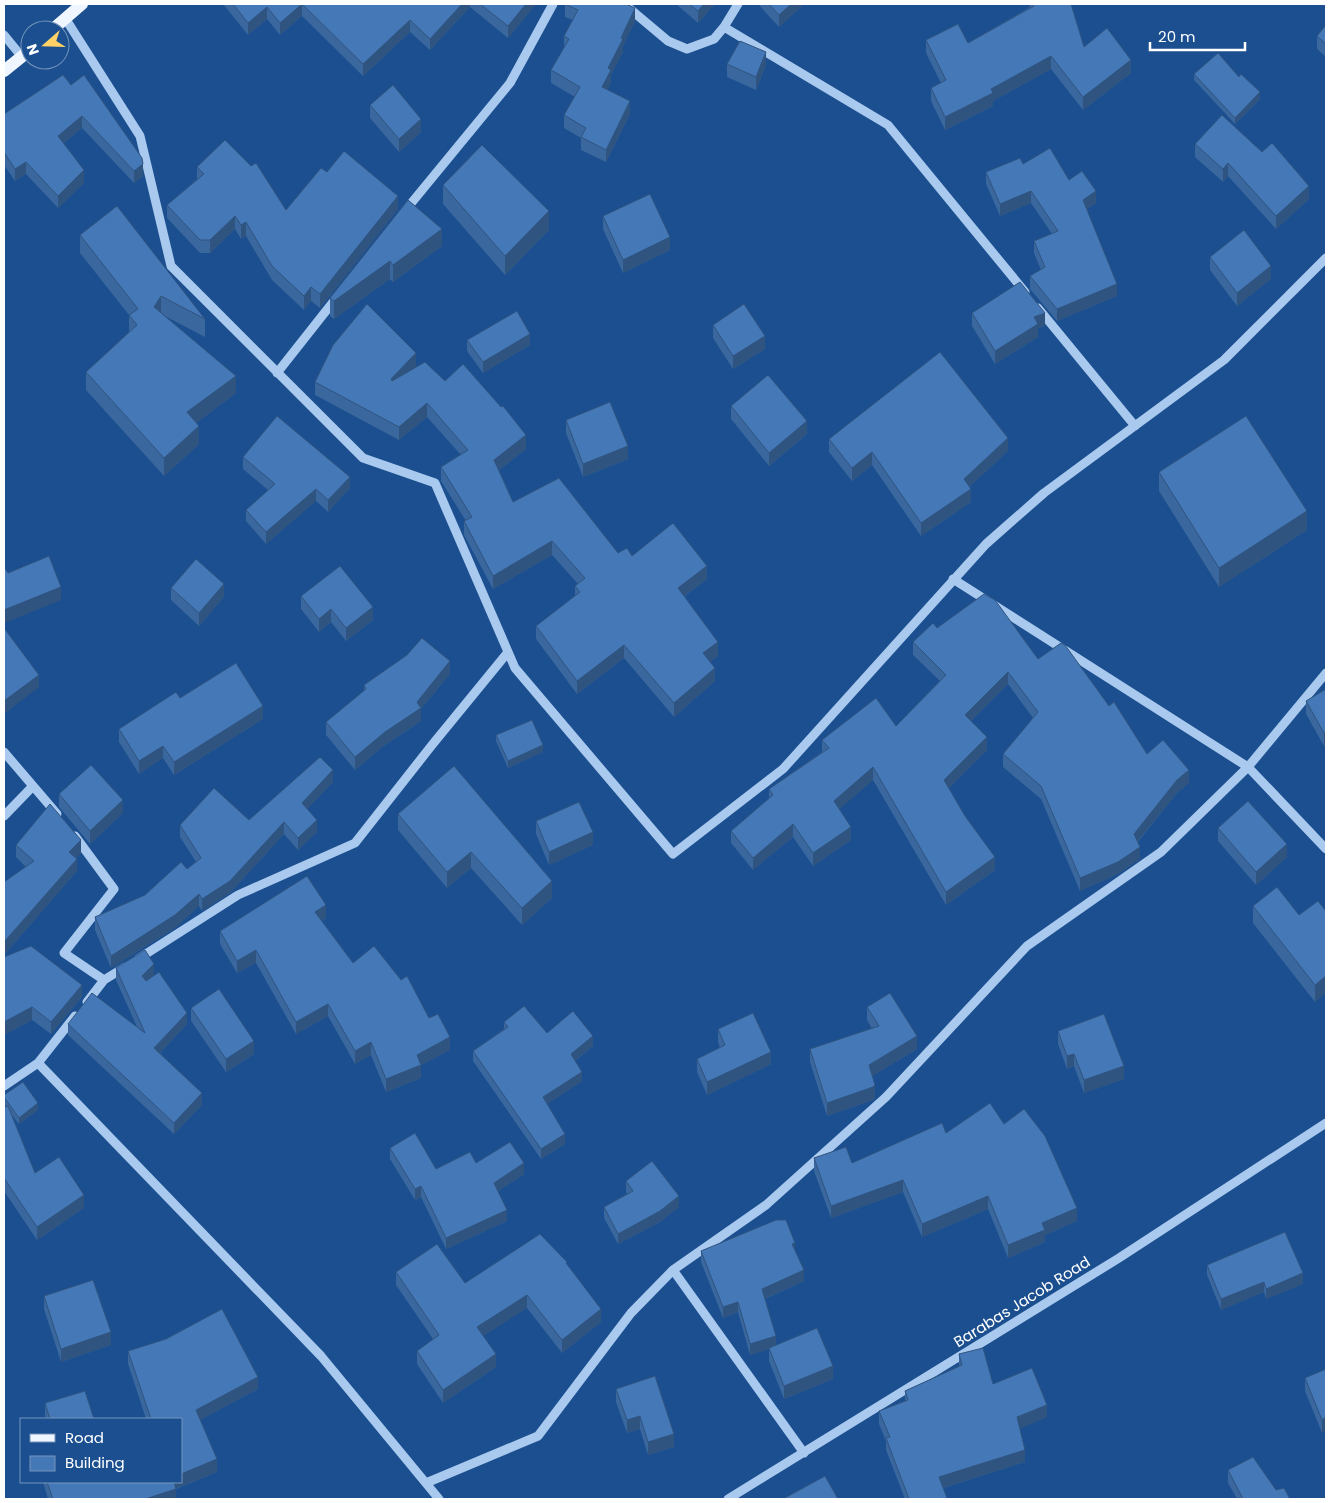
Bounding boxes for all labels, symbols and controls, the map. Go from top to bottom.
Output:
north arrow [20,20,70,70]
scale bar [1150,20,1245,52]
text: 20 m [1158,26,1196,47]
text: N [22,41,44,58]
street label: Barabas Jacob Road [950,1251,1094,1352]
legend [20,1418,182,1483]
text: Road [65,1427,104,1448]
text: Building [65,1452,125,1473]

